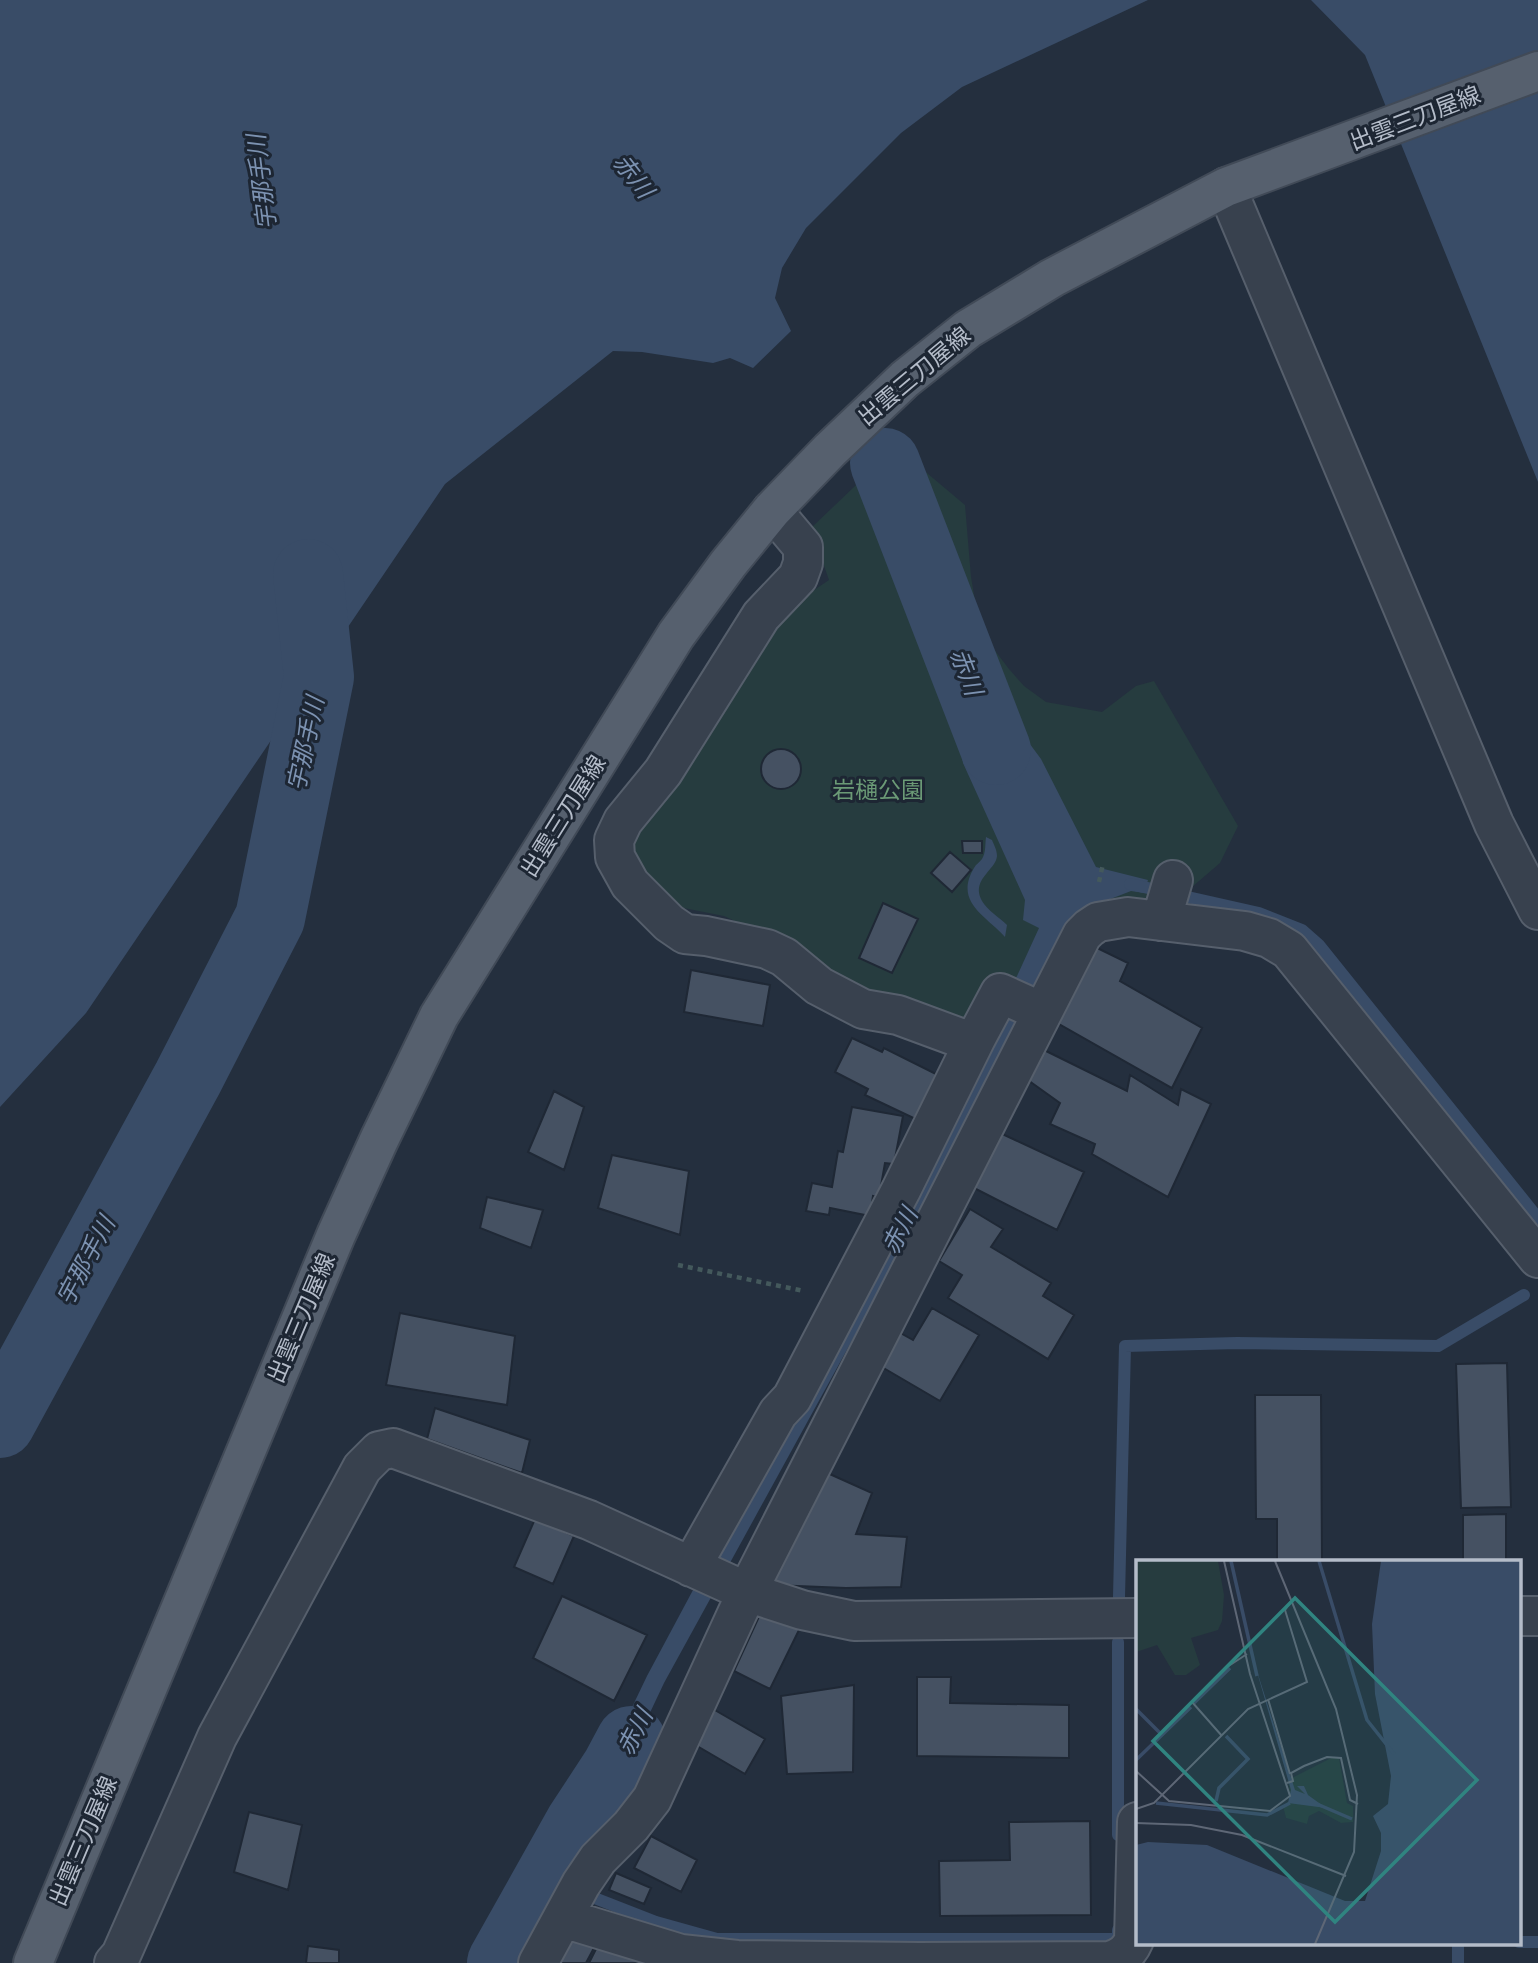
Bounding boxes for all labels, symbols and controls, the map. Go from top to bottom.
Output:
street label: 出雲三刀屋線 [1346,80,1484,156]
water label: 宇那手川 [242,130,282,231]
water label: 赤川 [607,148,661,206]
street label: 出雲三刀屋線 [852,321,976,431]
water label: 赤川 [944,645,989,702]
water label: 宇那手川 [282,691,330,794]
street label: 出雲三刀屋線 [515,750,611,882]
park label: 岩樋公園 [832,776,924,804]
water label: 赤川 [877,1201,925,1259]
water label: 宇那手川 [51,1209,122,1310]
street label: 出雲三刀屋線 [261,1249,341,1387]
inset map [1136,1560,1520,1946]
water label: 赤川 [612,1702,660,1760]
street label: 出雲三刀屋線 [43,1772,123,1910]

